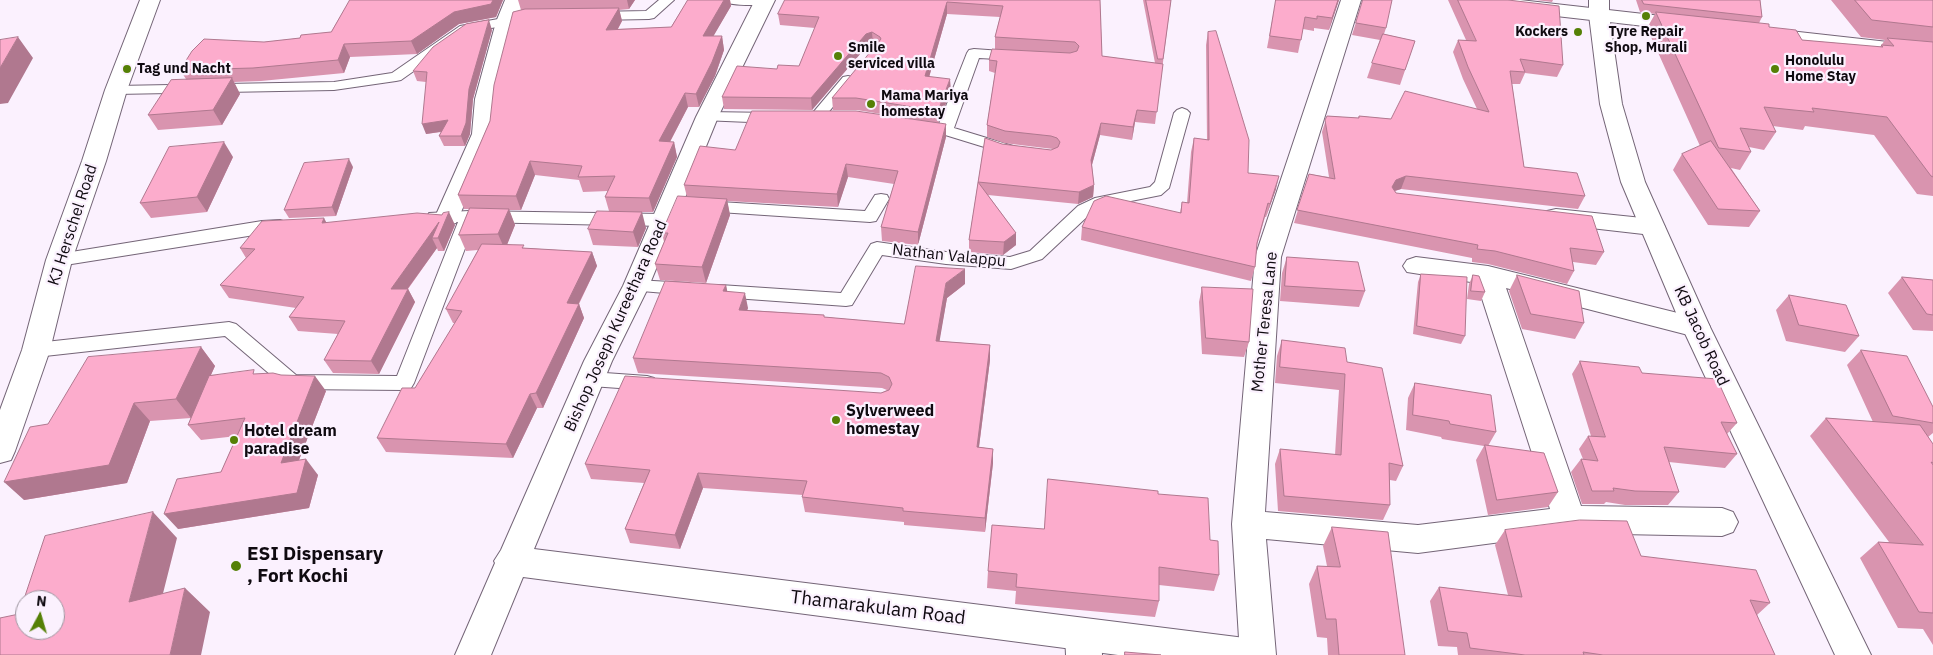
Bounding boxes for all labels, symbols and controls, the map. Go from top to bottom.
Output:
marker: Tyre Repair Shop, Murali [1640,10,1652,22]
place label: Kockers [1515,24,1568,40]
place label: Tyre Repair Shop, Murali [1605,24,1687,56]
marker: Kockers [1572,26,1584,38]
place label: Smile serviced villa [848,40,935,72]
marker: Smile serviced villa [832,50,844,62]
place label: Honolulu Home Stay [1785,53,1856,85]
place label: Tag und Nacht [137,61,231,77]
marker: Tag und Nacht [121,63,133,75]
marker: Honolulu Home Stay [1769,63,1781,75]
place label: Mama Mariya homestay [881,88,969,120]
marker: Mama Mariya homestay [865,98,877,110]
street label: KJ Herschel Road [44,162,102,288]
street label: Bishop Joseph Kureethara Road [561,217,671,435]
street label: Nathan Valappu [891,240,1007,272]
street label: Mother Teresa Lane [1248,251,1282,393]
street label: KB Jacob Road [1670,283,1732,389]
place label: Sylverweed homestay [846,401,934,439]
marker: Sylverweed homestay [830,414,842,426]
place label: Hotel dream paradise [244,421,337,459]
marker: Hotel dream paradise [228,434,240,446]
place label: ESI Dispensary , Fort Kochi [247,544,383,588]
marker: ESI Dispensary , Fort Kochi [229,559,243,573]
street label: Thamarakulam Road [789,586,967,630]
north arrow [15,590,65,640]
text: N [35,592,47,611]

